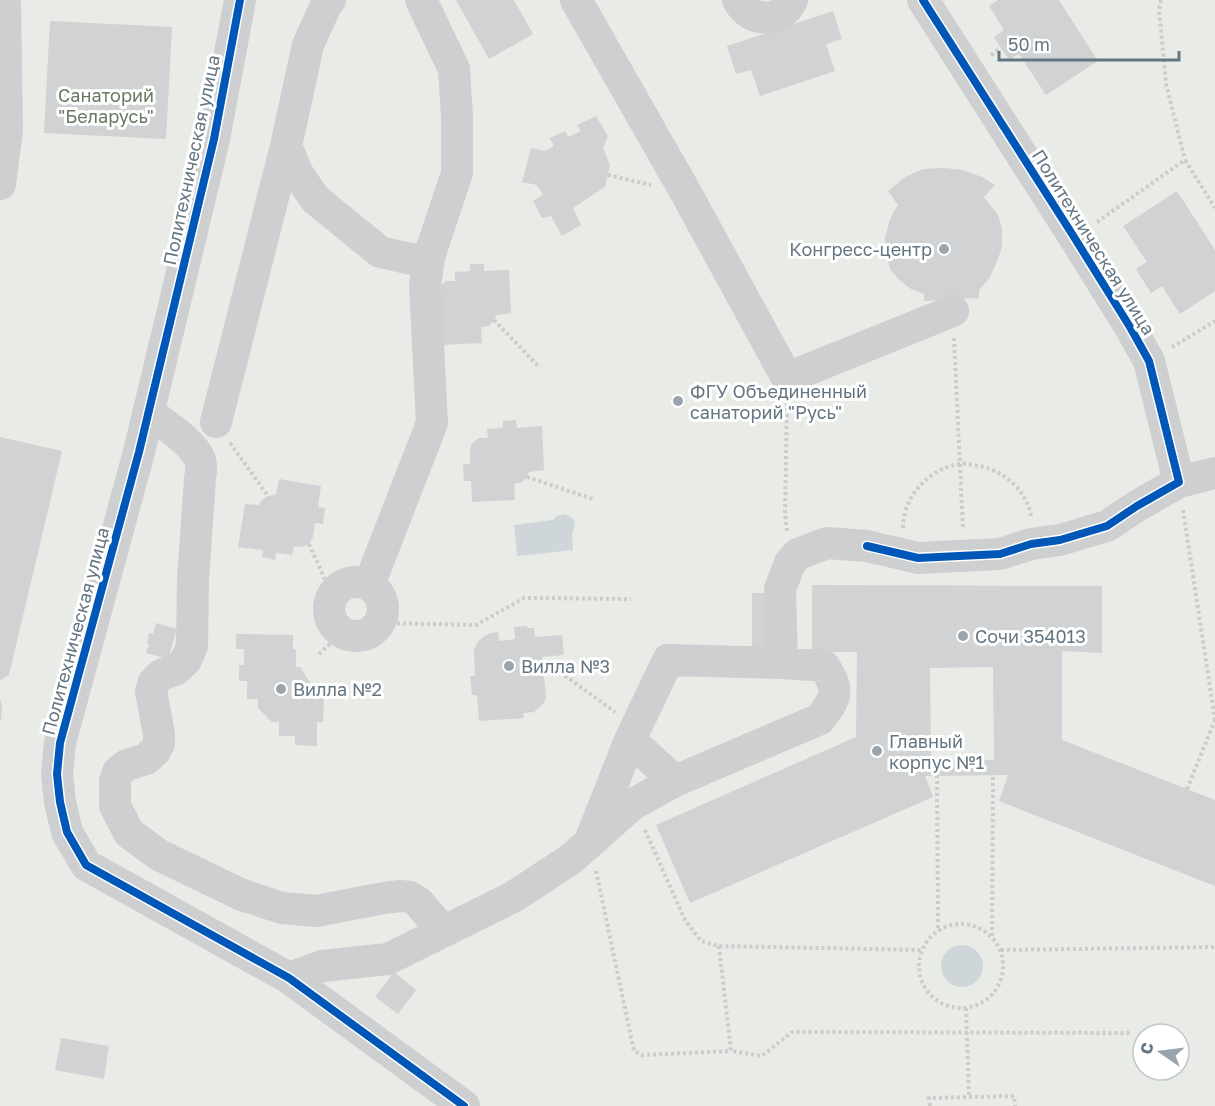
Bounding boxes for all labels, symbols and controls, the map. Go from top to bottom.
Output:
scale bar [999,24,1179,62]
text: 50 m [1008,33,1050,55]
street label: Политехническая улица [158,53,224,267]
park label: Санаторий "Беларусь" [58,84,154,127]
street label: Политехническая улица [1028,145,1160,339]
place label: Конгресс-центр [789,238,932,260]
marker: Конгресс-центр [937,242,951,256]
place label: ФГУ Объединенный санаторий "Русь" [690,380,867,423]
marker: ФГУ Объединенный санаторий "Русь" [671,394,685,408]
street label: Политехническая улица [37,525,113,737]
place label: Сочи 354013 [975,625,1086,647]
marker: Сочи 354013 [956,629,970,643]
place label: Вилла №3 [521,655,610,677]
marker: Вилла №3 [502,659,516,673]
place label: Вилла №2 [293,678,382,700]
marker: Вилла №2 [274,682,288,696]
place label: Главный корпус №1 [889,730,984,773]
marker: Главный корпус №1 [870,744,884,758]
north arrow [1131,1022,1191,1082]
text: С [1135,1040,1158,1056]

